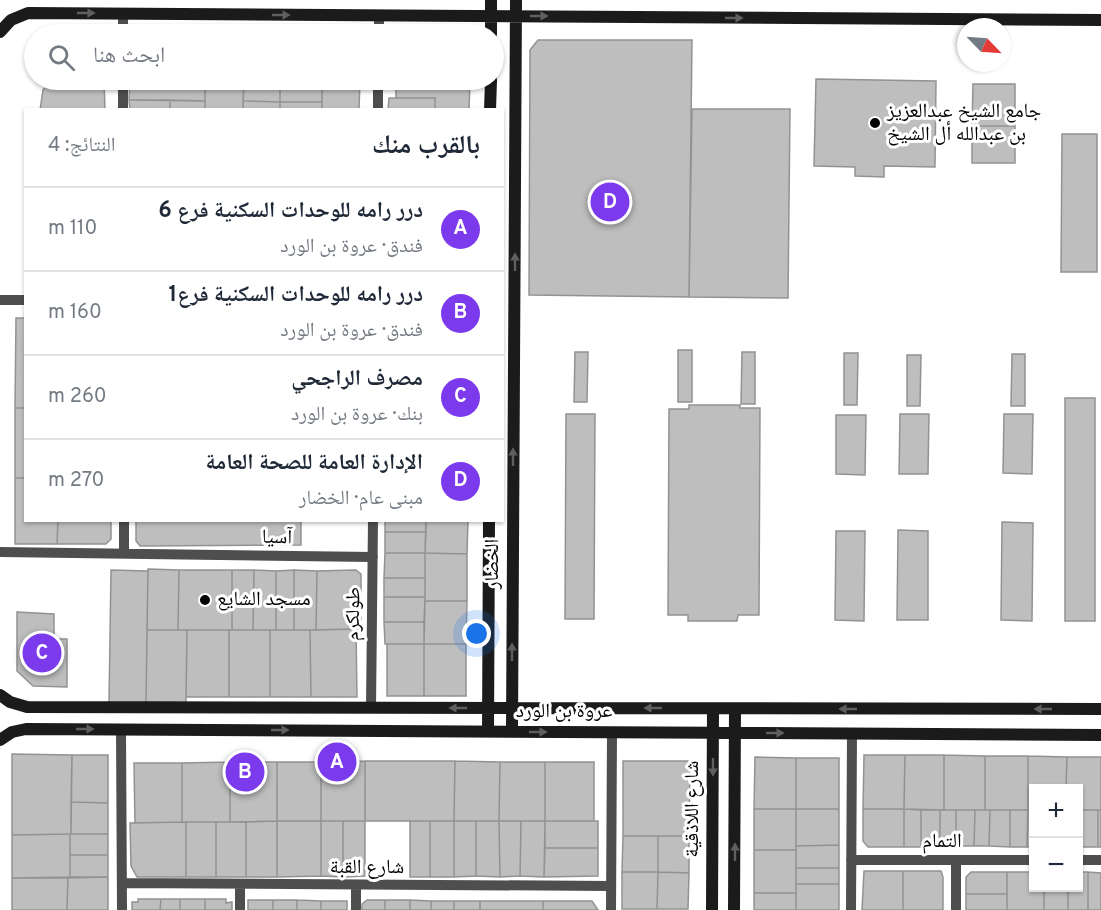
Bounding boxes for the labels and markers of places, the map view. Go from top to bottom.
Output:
place label: جامع الشيخ عبدالعزيز بن عبدالله أل الشيخ [886,99,1042,148]
marker: جامع الشيخ عبدالعزيز بن عبدالله أل الشيخ [868,116,882,130]
pin: D [590,180,630,224]
place label: مسجد الشايع [217,587,311,613]
marker: مسجد الشايع [198,593,212,607]
pin: C [22,630,62,676]
pin: A [318,740,356,784]
pin: B [226,750,264,794]

